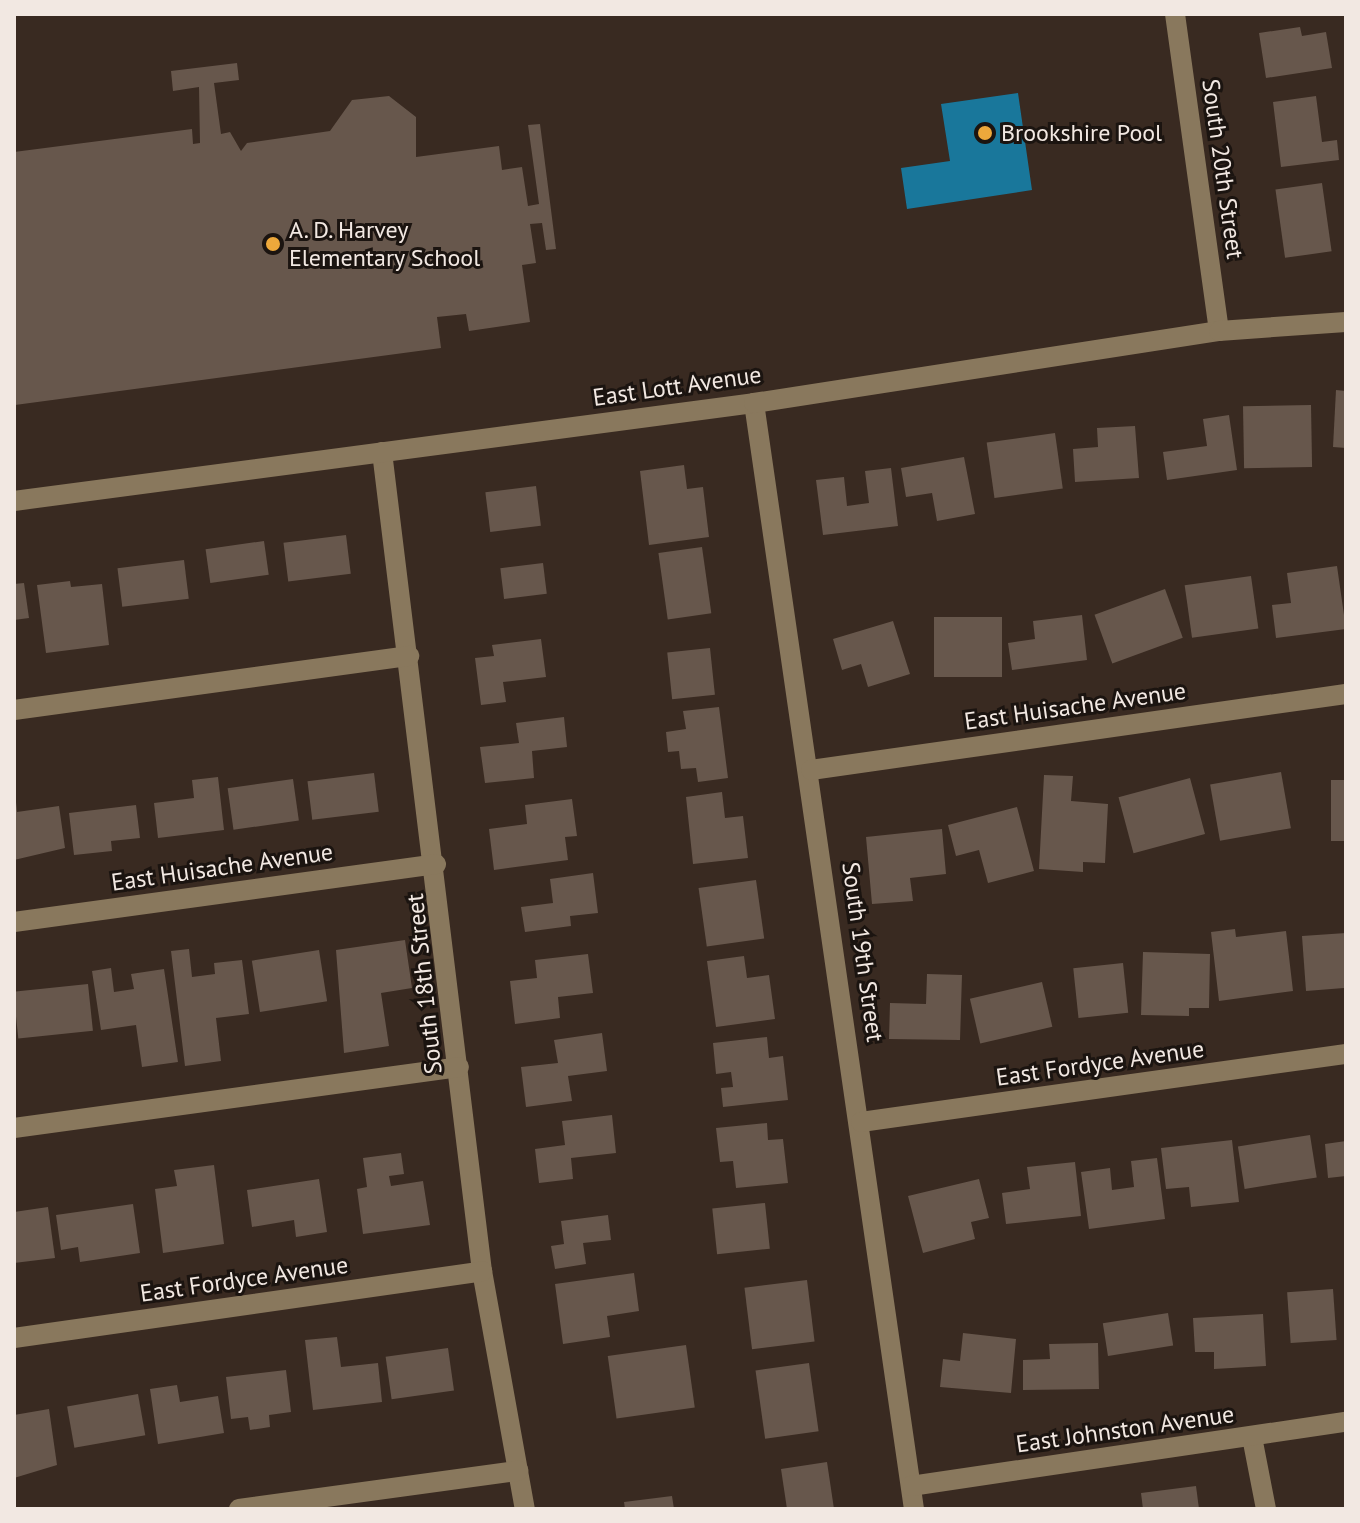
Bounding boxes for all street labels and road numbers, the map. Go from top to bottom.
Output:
street label: South 20th Street [1196,77,1250,261]
street label: East Lott Avenue [590,360,764,412]
street label: East Huisache Avenue [962,676,1188,736]
street label: East Huisache Avenue [109,837,335,897]
street label: South 19th Street [836,860,890,1044]
street label: South 18th Street [400,892,448,1076]
street label: East Fordyce Avenue [994,1034,1206,1092]
street label: East Fordyce Avenue [138,1250,350,1308]
street label: East Johnston Avenue [1014,1399,1236,1459]

